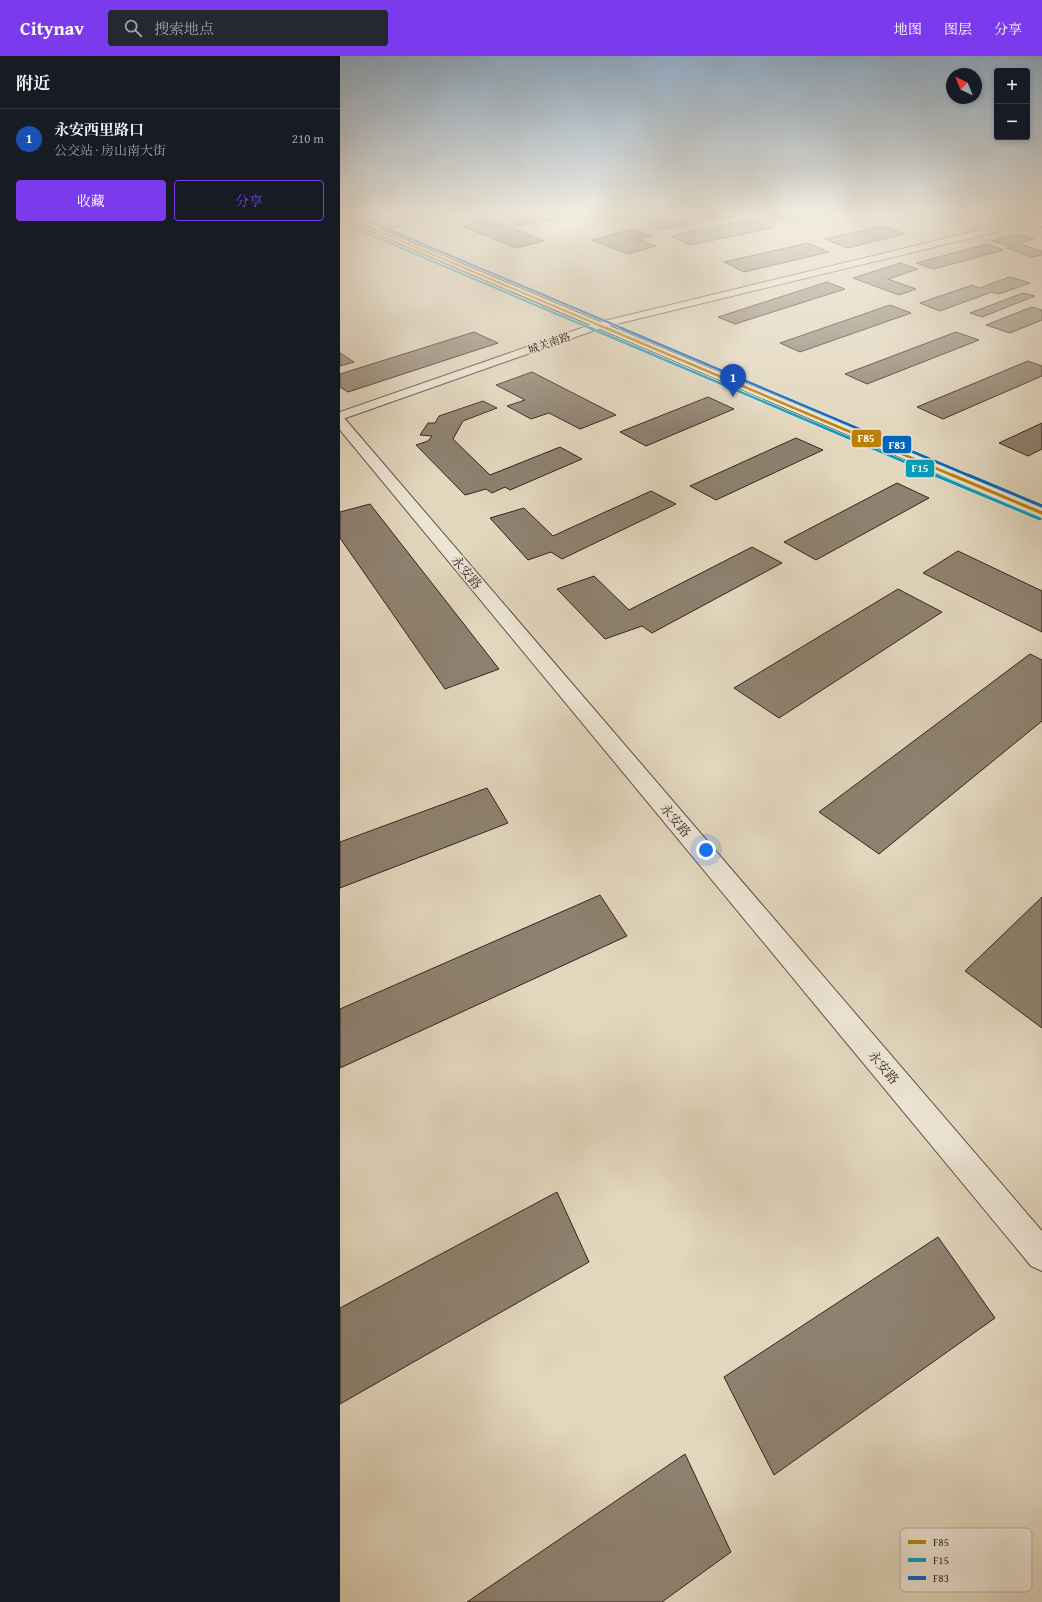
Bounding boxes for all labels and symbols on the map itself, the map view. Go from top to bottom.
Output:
north arrow [946,68,982,104]
street label: 城关南路 [526,328,572,358]
pin: 1 [720,364,746,397]
line badge: F85 [851,429,882,448]
text: F85 [857,430,875,446]
line badge: F83 [882,435,912,454]
text: F83 [888,437,906,453]
line badge: F15 [905,459,935,478]
text: F15 [911,460,929,476]
street label: 永安路 [447,551,486,593]
street label: 永安路 [656,799,695,841]
your location [696,840,716,860]
street label: 永安路 [864,1046,903,1088]
legend [900,1528,1032,1592]
text: F85 [933,1534,949,1550]
text: F15 [933,1552,949,1568]
text: F83 [933,1570,949,1586]

